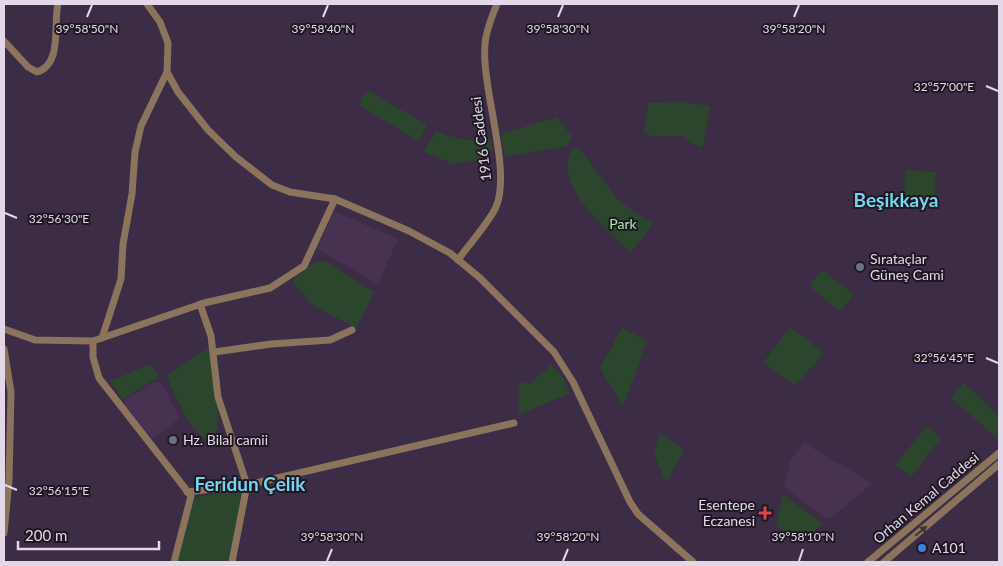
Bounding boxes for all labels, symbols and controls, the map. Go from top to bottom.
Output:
text: 39°58'50"N [56,21,118,36]
text: 39°58'40"N [292,21,354,36]
text: 39°58'30"N [527,21,589,36]
text: 39°58'20"N [763,21,825,36]
text: 32°57'00"E [914,79,974,94]
street label: 1916 Caddesi [467,96,494,182]
district label: Beşikkaya [854,188,938,211]
text: 32°56'30"E [29,211,89,226]
park label: Park [609,215,638,232]
place label: Sırataçlar Güneş Cami [870,250,944,283]
marker: Sırataçlar Güneş Cami [854,261,866,273]
text: 32°56'45"E [914,350,974,365]
place label: Hz. Bilal camii [183,431,268,448]
marker: Hz. Bilal camii [167,434,179,446]
street label: Orhan Kemal Caddesi [869,448,982,547]
district label: Feridun Çelik [194,472,306,495]
text: 32°56'15"E [29,483,89,498]
place label: Esentepe Eczanesi [698,496,755,529]
marker: Esentepe Eczanesi [759,507,771,519]
scale bar [18,518,159,550]
one-way arrow [914,525,927,536]
text: 200 m [25,526,67,544]
text: 39°58'30"N [301,529,363,544]
text: 39°58'20"N [537,529,599,544]
text: 39°58'10"N [772,529,834,544]
place label: A101 [932,539,966,556]
marker: A101 [916,542,928,554]

